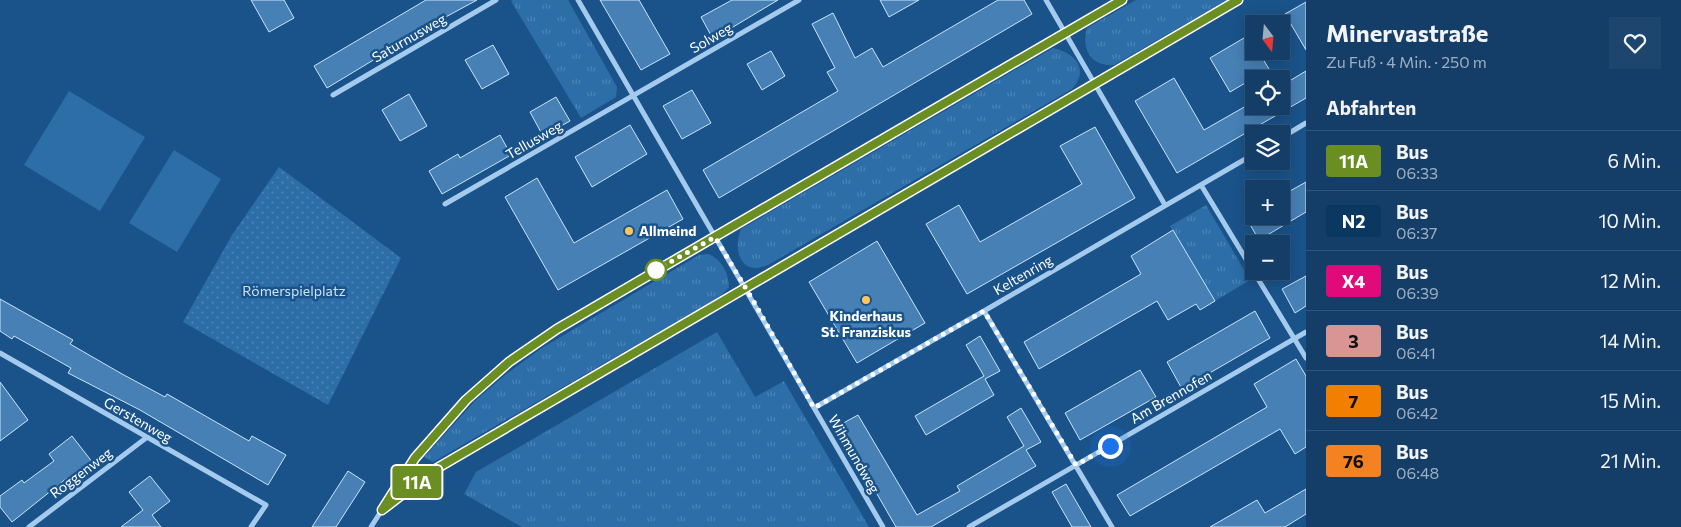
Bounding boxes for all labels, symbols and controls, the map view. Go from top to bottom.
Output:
street label: Saturnusweg [369,9,449,66]
north arrow [1245,15,1290,60]
map controls [1245,15,1290,280]
button: heart [1609,17,1661,69]
street label: Solweg [687,18,735,56]
text: Minervastraße [1326,18,1489,47]
text: Zu Fuß · 4 Min. · 250 m [1326,52,1487,71]
button: locate [1245,70,1290,115]
text: Abfahrten [1326,96,1416,119]
street label: Tellusweg [502,116,565,163]
button: layers [1245,125,1290,170]
text: Bus [1396,140,1428,163]
text: 6 Min. [1607,149,1661,172]
text: 11A [1339,150,1368,172]
text: 06:33 [1396,163,1438,182]
button: + [1245,180,1290,225]
text: Bus [1396,200,1428,223]
text: 10 Min. [1598,209,1661,232]
text: N2 [1342,210,1365,232]
place label: Allmeind [639,222,696,239]
text: 06:37 [1396,223,1437,242]
marker: Allmeind [623,225,635,237]
button: − [1245,235,1290,280]
street label: Keltenring [990,251,1056,298]
unlabelled marker [645,259,667,281]
text: Bus [1396,260,1428,283]
text: 12 Min. [1600,269,1661,292]
text: X4 [1342,270,1365,292]
park label: Römerspielplatz [242,282,346,299]
text: 06:39 [1396,283,1439,302]
marker: Kinderhaus St. Franziskus [860,294,872,306]
place label: Kinderhaus St. Franziskus [821,307,911,340]
text: Bus [1396,320,1428,343]
text: 14 Min. [1599,329,1661,352]
text: 3 [1348,330,1359,352]
text: 06:41 [1396,343,1436,362]
street label: Am Brennofen [1127,366,1215,427]
text: Bus [1396,380,1428,403]
text: 15 Min. [1600,389,1661,412]
text: 7 [1349,390,1358,412]
street label: Gerstenweg [101,393,176,446]
text: 06:42 [1396,403,1438,422]
street label: Wihmundweg [825,411,884,496]
your location [1098,434,1123,459]
text: Bus [1396,440,1428,463]
street label: Roggenweg [46,443,115,502]
text: 21 Min. [1600,449,1661,472]
text: 76 [1343,450,1364,472]
text: 06:48 [1396,463,1439,482]
line badge: 11A [388,466,446,498]
text: 11A [402,471,432,493]

